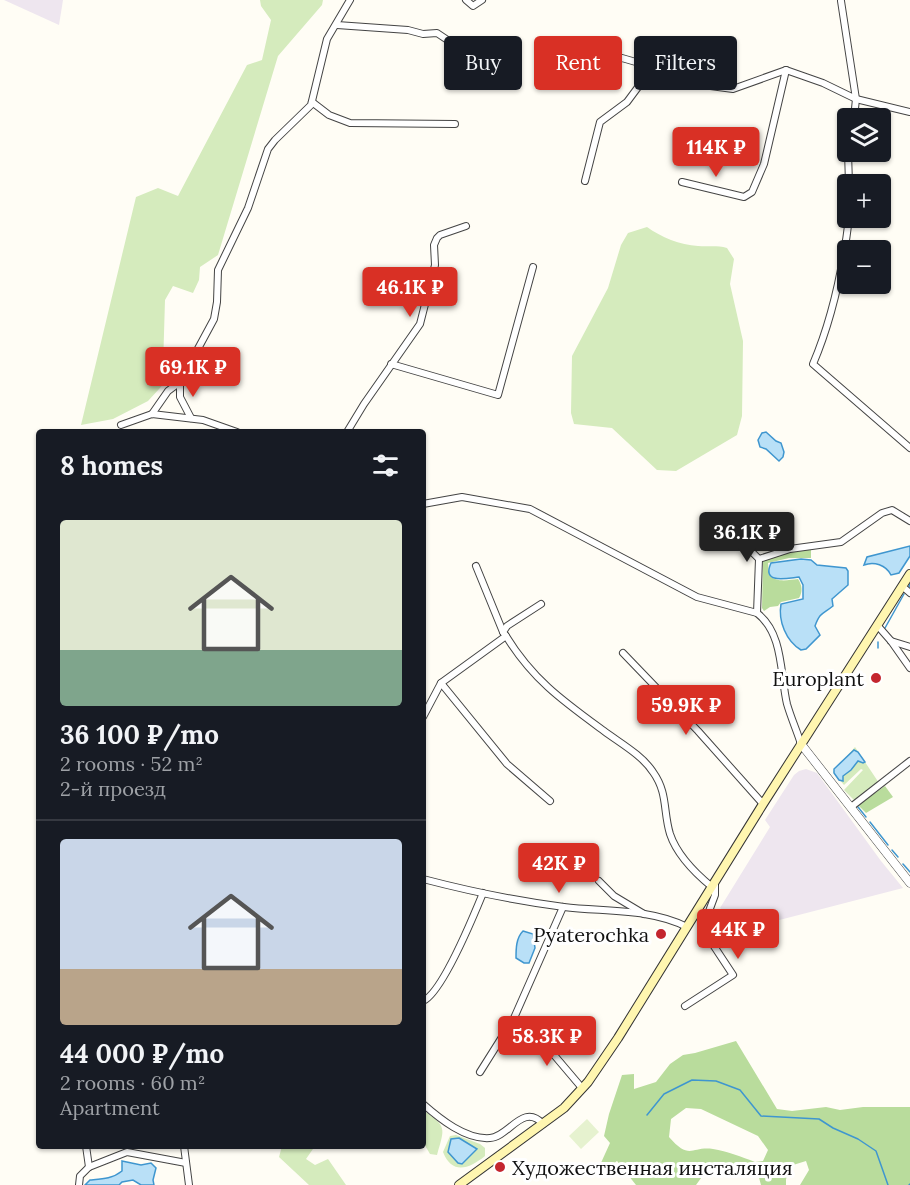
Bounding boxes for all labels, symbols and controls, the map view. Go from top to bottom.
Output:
chip: Buy [444,36,522,90]
chip: Rent [534,36,622,90]
chip: Filters [634,36,737,90]
map controls [837,108,891,294]
button: layers [837,108,891,162]
pin: 114K ₽ [667,127,765,178]
text: 114K ₽ [686,134,746,159]
button: + [837,174,891,228]
button: − [837,240,891,294]
pin: 46.1K ₽ [355,267,465,318]
text: 46.1K ₽ [376,274,444,299]
pin: 69.1K ₽ [138,347,248,398]
text: 69.1K ₽ [159,354,227,379]
text: 8 homes [60,449,163,482]
icon: filters [369,449,402,482]
pin: 36.1K ₽ [692,512,802,563]
text: 36.1K ₽ [713,519,781,544]
icon: home [177,559,285,667]
place label: Europlant [772,666,864,691]
marker: Europlant [869,671,883,685]
pin: 59.9K ₽ [631,685,741,736]
text: 59.9K ₽ [651,692,721,717]
text: 36 100 ₽/mo [60,718,219,751]
text: 2 rooms · 52 m² [60,751,203,776]
text: 2-й проезд [60,776,166,801]
pin: 42K ₽ [517,843,601,894]
text: 42K ₽ [532,850,586,875]
icon: home [177,878,285,986]
pin: 44K ₽ [696,909,780,960]
text: 44K ₽ [711,916,765,941]
place label: Pyaterochka [533,922,649,947]
marker: Pyaterochka [654,927,668,941]
pin: 58.3K ₽ [492,1016,602,1067]
text: 58.3K ₽ [512,1023,582,1048]
text: 44 000 ₽/mo [60,1037,224,1070]
text: 2 rooms · 60 m² [60,1070,205,1095]
text: Apartment [60,1095,160,1120]
place label: Художественная инсталяция [512,1155,793,1180]
marker: Художественная инсталяция [493,1160,507,1174]

